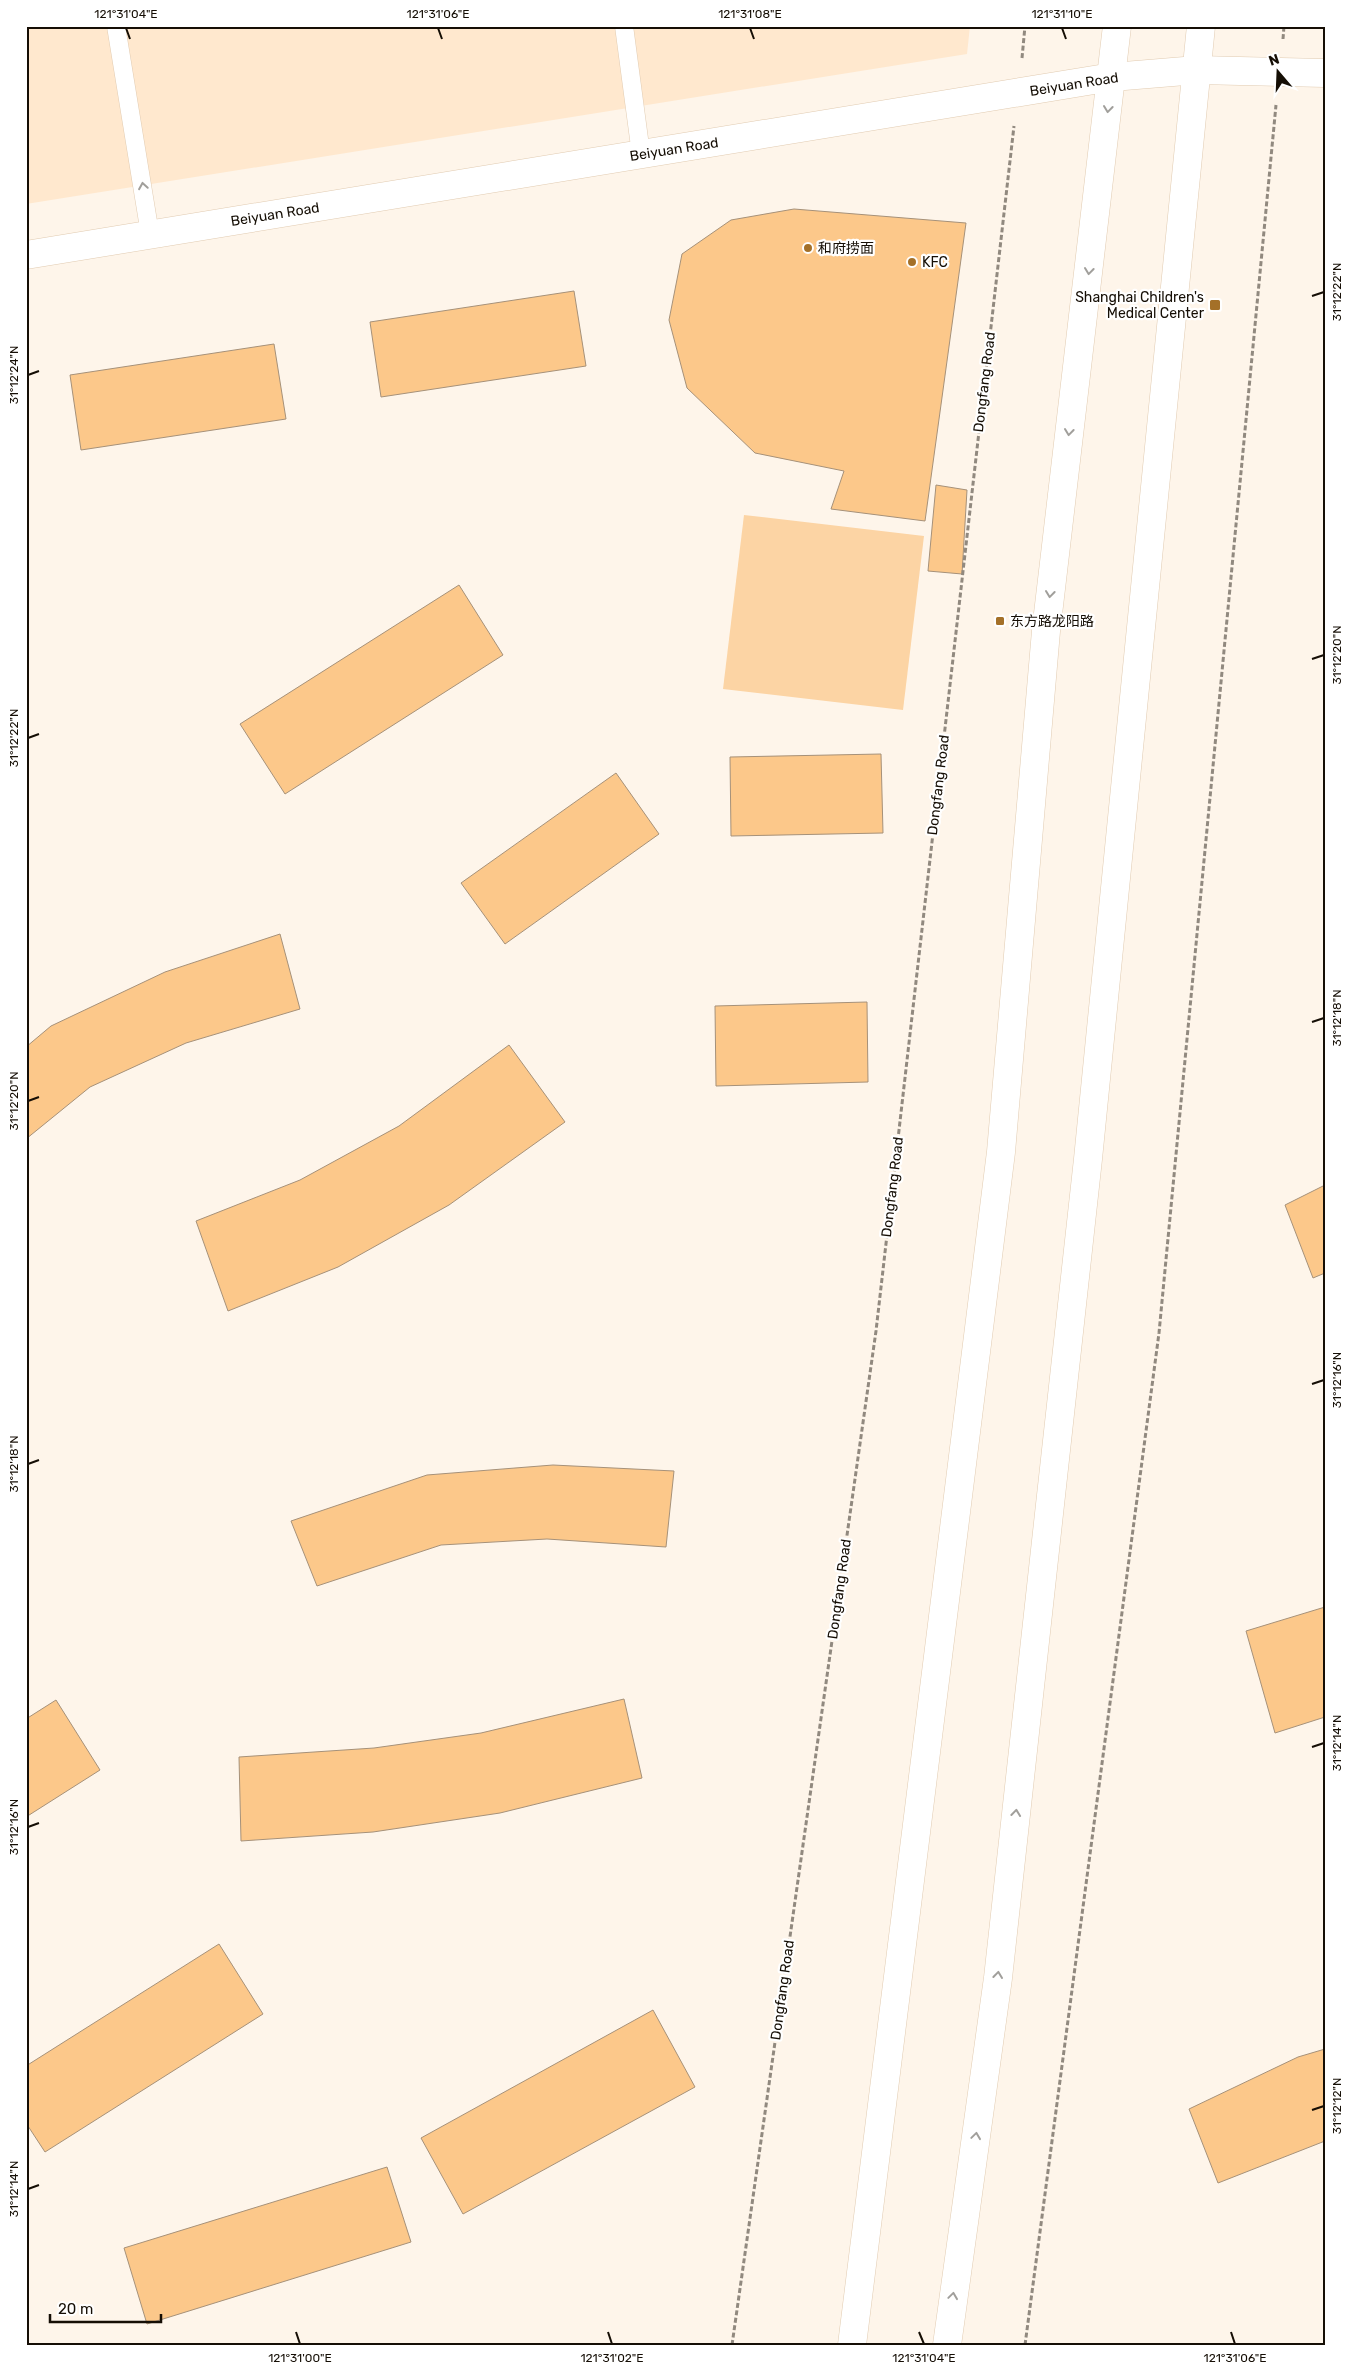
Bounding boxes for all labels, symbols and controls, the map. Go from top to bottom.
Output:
text: 121°31'04"E [94,7,158,21]
text: 121°31'06"E [407,7,469,21]
text: 121°31'08"E [718,7,782,21]
text: 121°31'10"E [1031,7,1093,21]
north arrow [1254,48,1304,98]
text: N [1266,51,1281,70]
street label: Beiyuan Road [1029,69,1120,100]
one-way arrow [1103,106,1114,114]
street label: Beiyuan Road [629,134,720,165]
one-way arrow [139,182,149,190]
street label: Beiyuan Road [230,199,321,230]
place label: 和府捞面 [818,240,874,257]
marker: 和府捞面 [802,242,814,254]
place label: KFC [922,254,948,271]
marker: KFC [906,256,918,268]
text: 31°12'22"N [1330,263,1344,321]
one-way arrow [1084,267,1095,275]
place label: Shanghai Children's Medical Center [1075,289,1205,322]
marker: Shanghai Children's Medical Center [1208,298,1222,312]
street label: Dongfang Road [970,331,999,433]
text: 31°12'24"N [7,346,21,404]
one-way arrow [1064,428,1075,436]
one-way arrow [1045,590,1056,598]
place label: 东方路龙阳路 [1010,613,1094,630]
marker: 东方路龙阳路 [994,615,1006,627]
text: 31°12'20"N [1330,625,1344,685]
text: 31°12'22"N [7,709,21,767]
street label: Dongfang Road [924,734,953,836]
text: 31°12'18"N [1330,989,1344,1047]
text: 31°12'20"N [7,1071,21,1131]
street label: Dongfang Road [878,1136,907,1238]
text: 31°12'16"N [1330,1352,1344,1408]
text: 31°12'18"N [7,1435,21,1493]
street label: Dongfang Road [824,1538,855,1640]
text: 31°12'14"N [1330,1715,1344,1771]
text: 31°12'16"N [7,1799,21,1855]
one-way arrow [1010,1809,1021,1817]
street label: Dongfang Road [767,1939,798,2041]
one-way arrow [992,1970,1003,1978]
text: 31°12'12"N [1330,2078,1344,2134]
one-way arrow [970,2131,981,2139]
text: 31°12'14"N [7,2161,21,2217]
scale bar [50,2291,161,2323]
one-way arrow [948,2292,958,2301]
text: 20 m [58,2300,93,2318]
text: 121°31'00"E [268,2351,332,2365]
text: 121°31'02"E [580,2351,644,2365]
text: 121°31'04"E [892,2351,956,2365]
text: 121°31'06"E [1204,2351,1266,2365]

